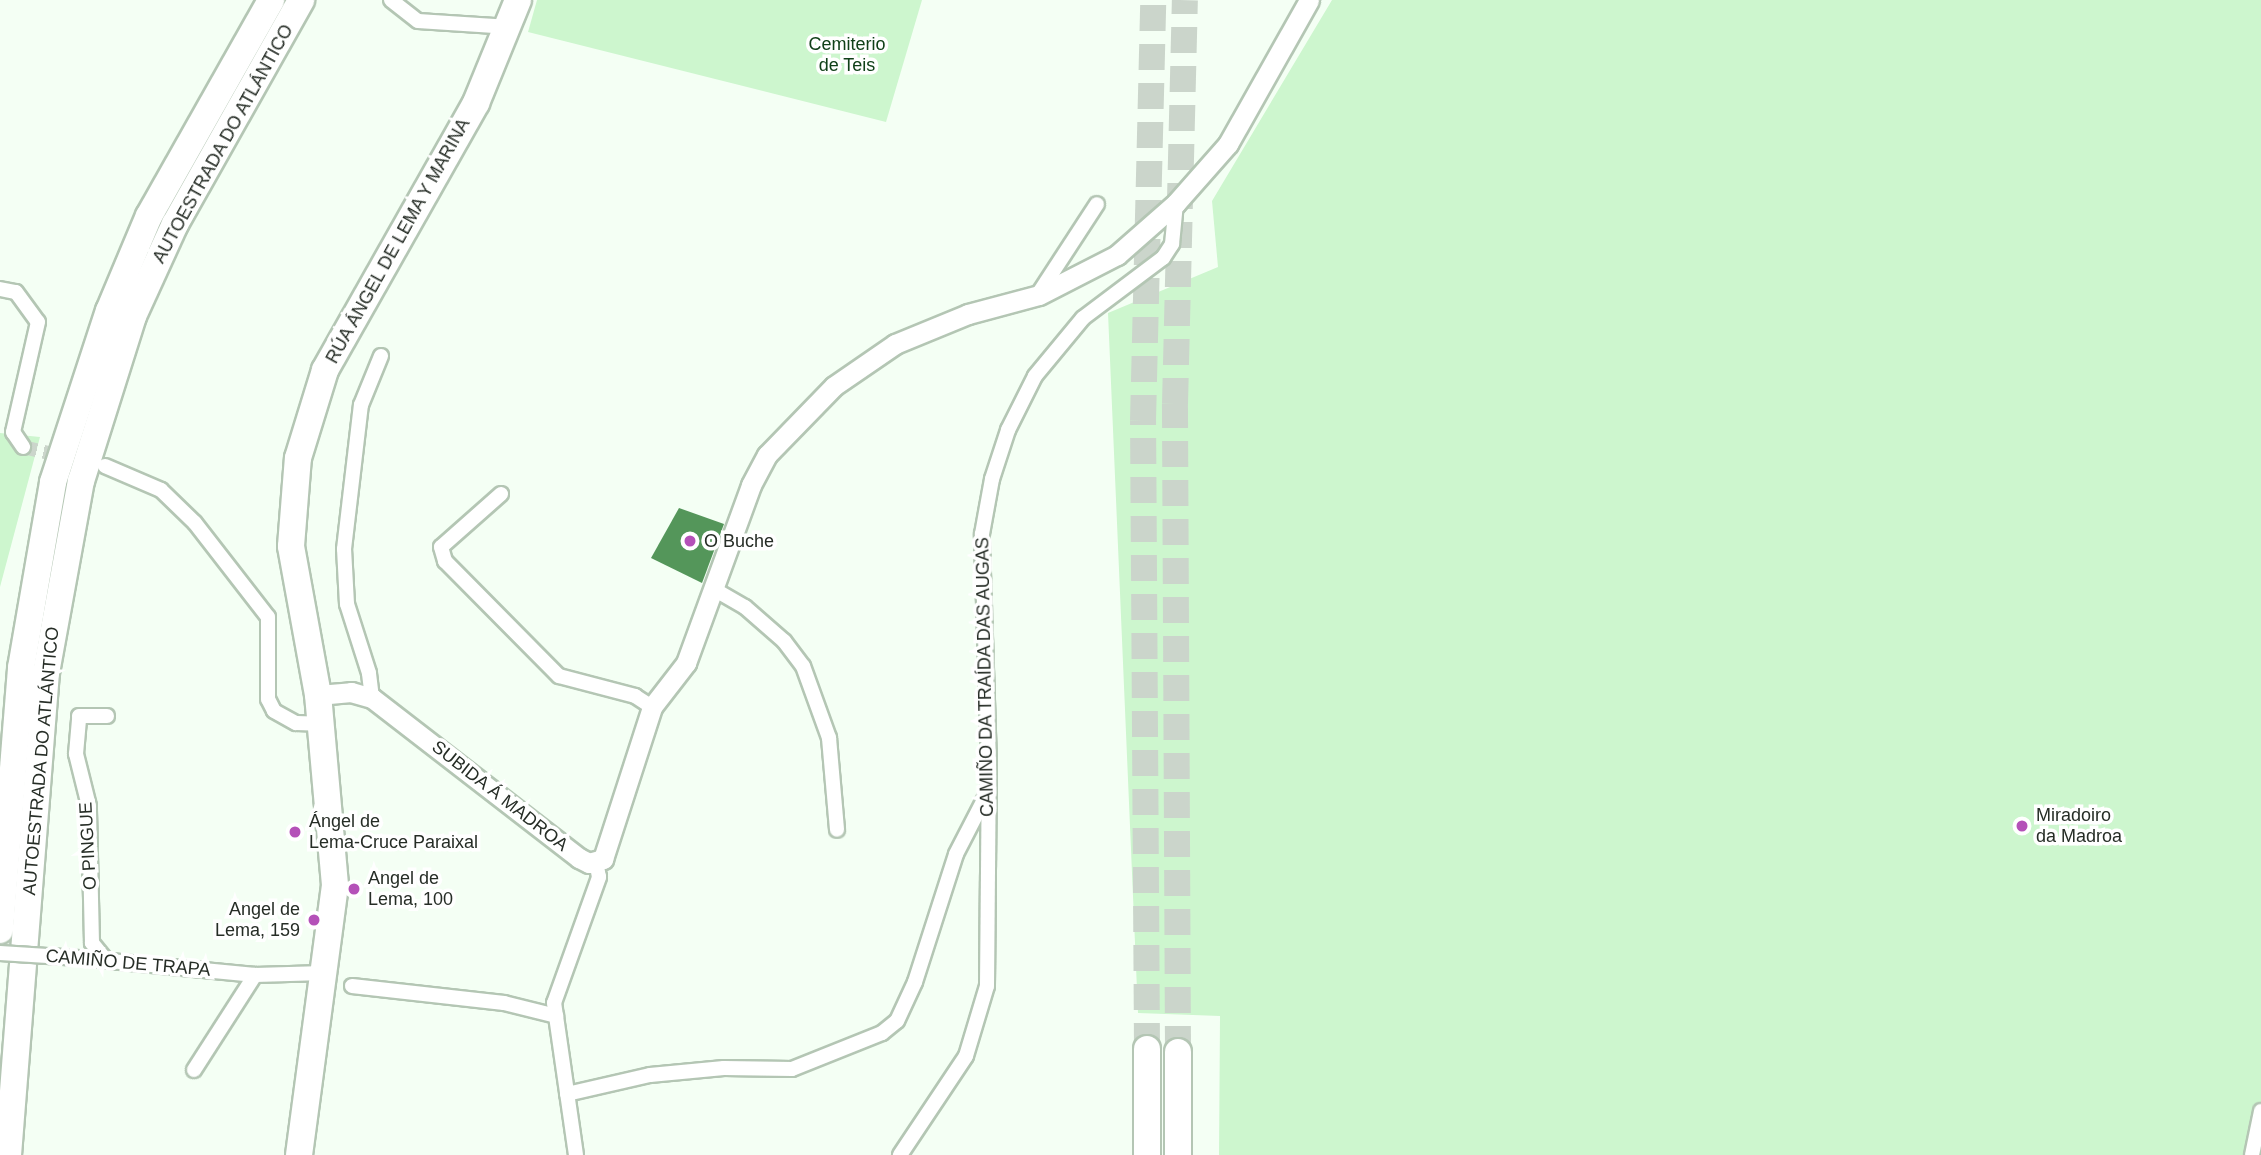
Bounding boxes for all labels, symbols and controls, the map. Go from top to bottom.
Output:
street label: AUTOESTRADA DO ATLÁNTICO [148,20,298,268]
park label: Cemiterio de Teis [808,34,886,76]
street label: RÚA ÁNGEL DE LEMA Y MARINA [321,113,475,369]
place label: O Buche [704,530,774,552]
marker: O Buche [682,533,698,549]
street label: CAMIÑO DA TRAÍDA DAS AUGAS [972,535,998,819]
street label: AUTOESTRADA DO ATLÁNTICO [18,625,64,897]
street label: SUBIDA Á MADROA [427,736,573,856]
street label: O PINGUE [75,801,101,891]
place label: Miradoiro da Madroa [2036,805,2122,848]
place label: Ángel de Lema-Cruce Paraixal [309,811,478,854]
marker: Miradoiro da Madroa [2014,818,2030,834]
marker: Ángel de Lema-Cruce Paraixal [287,824,303,840]
place label: Angel de Lema, 100 [368,868,453,910]
marker: Angel de Lema, 100 [346,881,362,897]
place label: Angel de Lema, 159 [215,899,300,942]
marker: Angel de Lema, 159 [306,912,322,928]
street label: CAMIÑO DE TRAPA [45,945,211,981]

